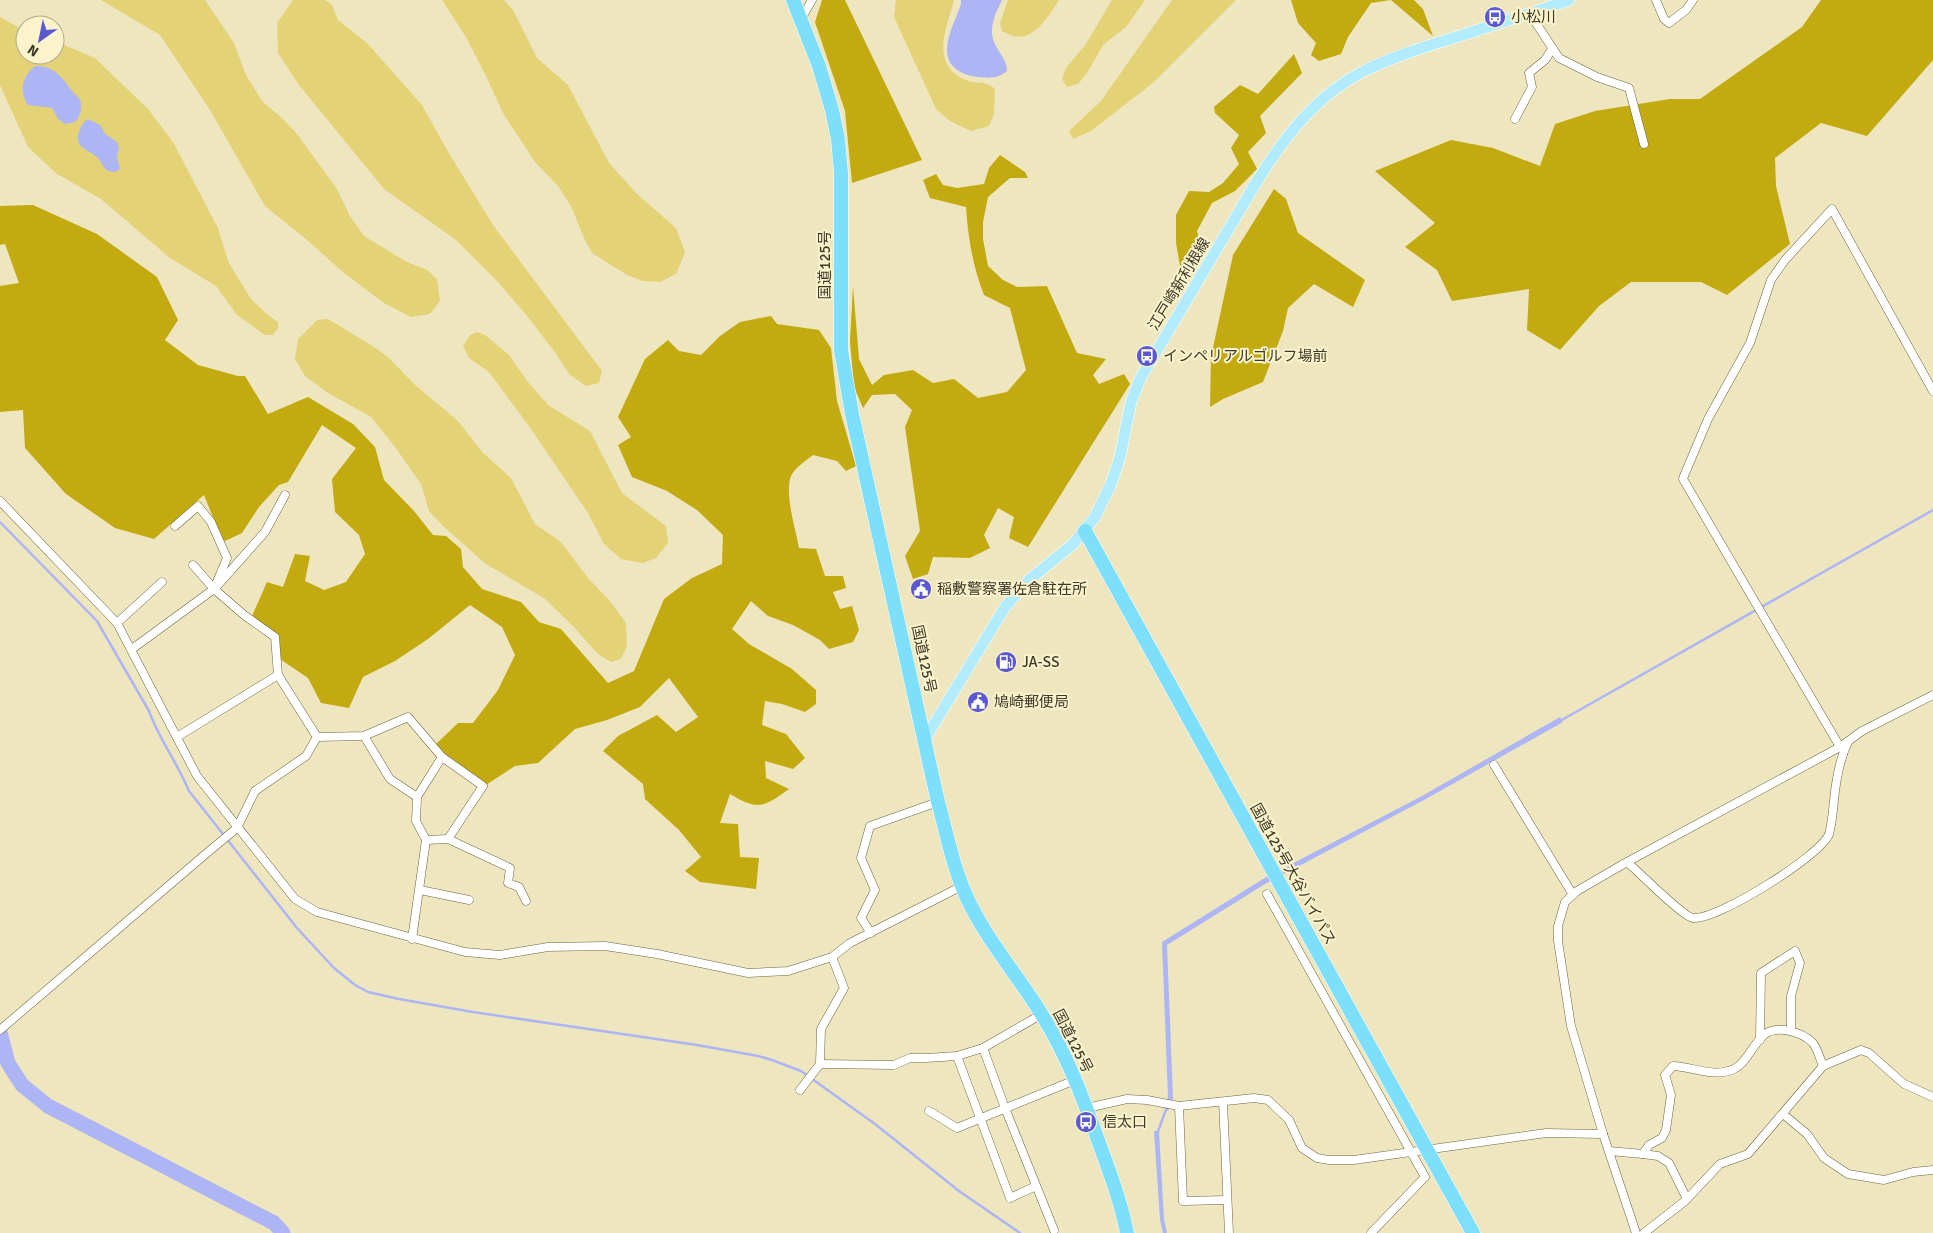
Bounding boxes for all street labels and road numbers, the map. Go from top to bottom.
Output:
street label: 国道125号 [816,230,834,300]
street label: 江戸崎新利根線 [1144,234,1214,334]
street label: 国道125号 [908,623,940,695]
street label: 国道125号大谷バイパス [1247,800,1339,948]
street label: 国道125号 [1049,1006,1097,1076]

